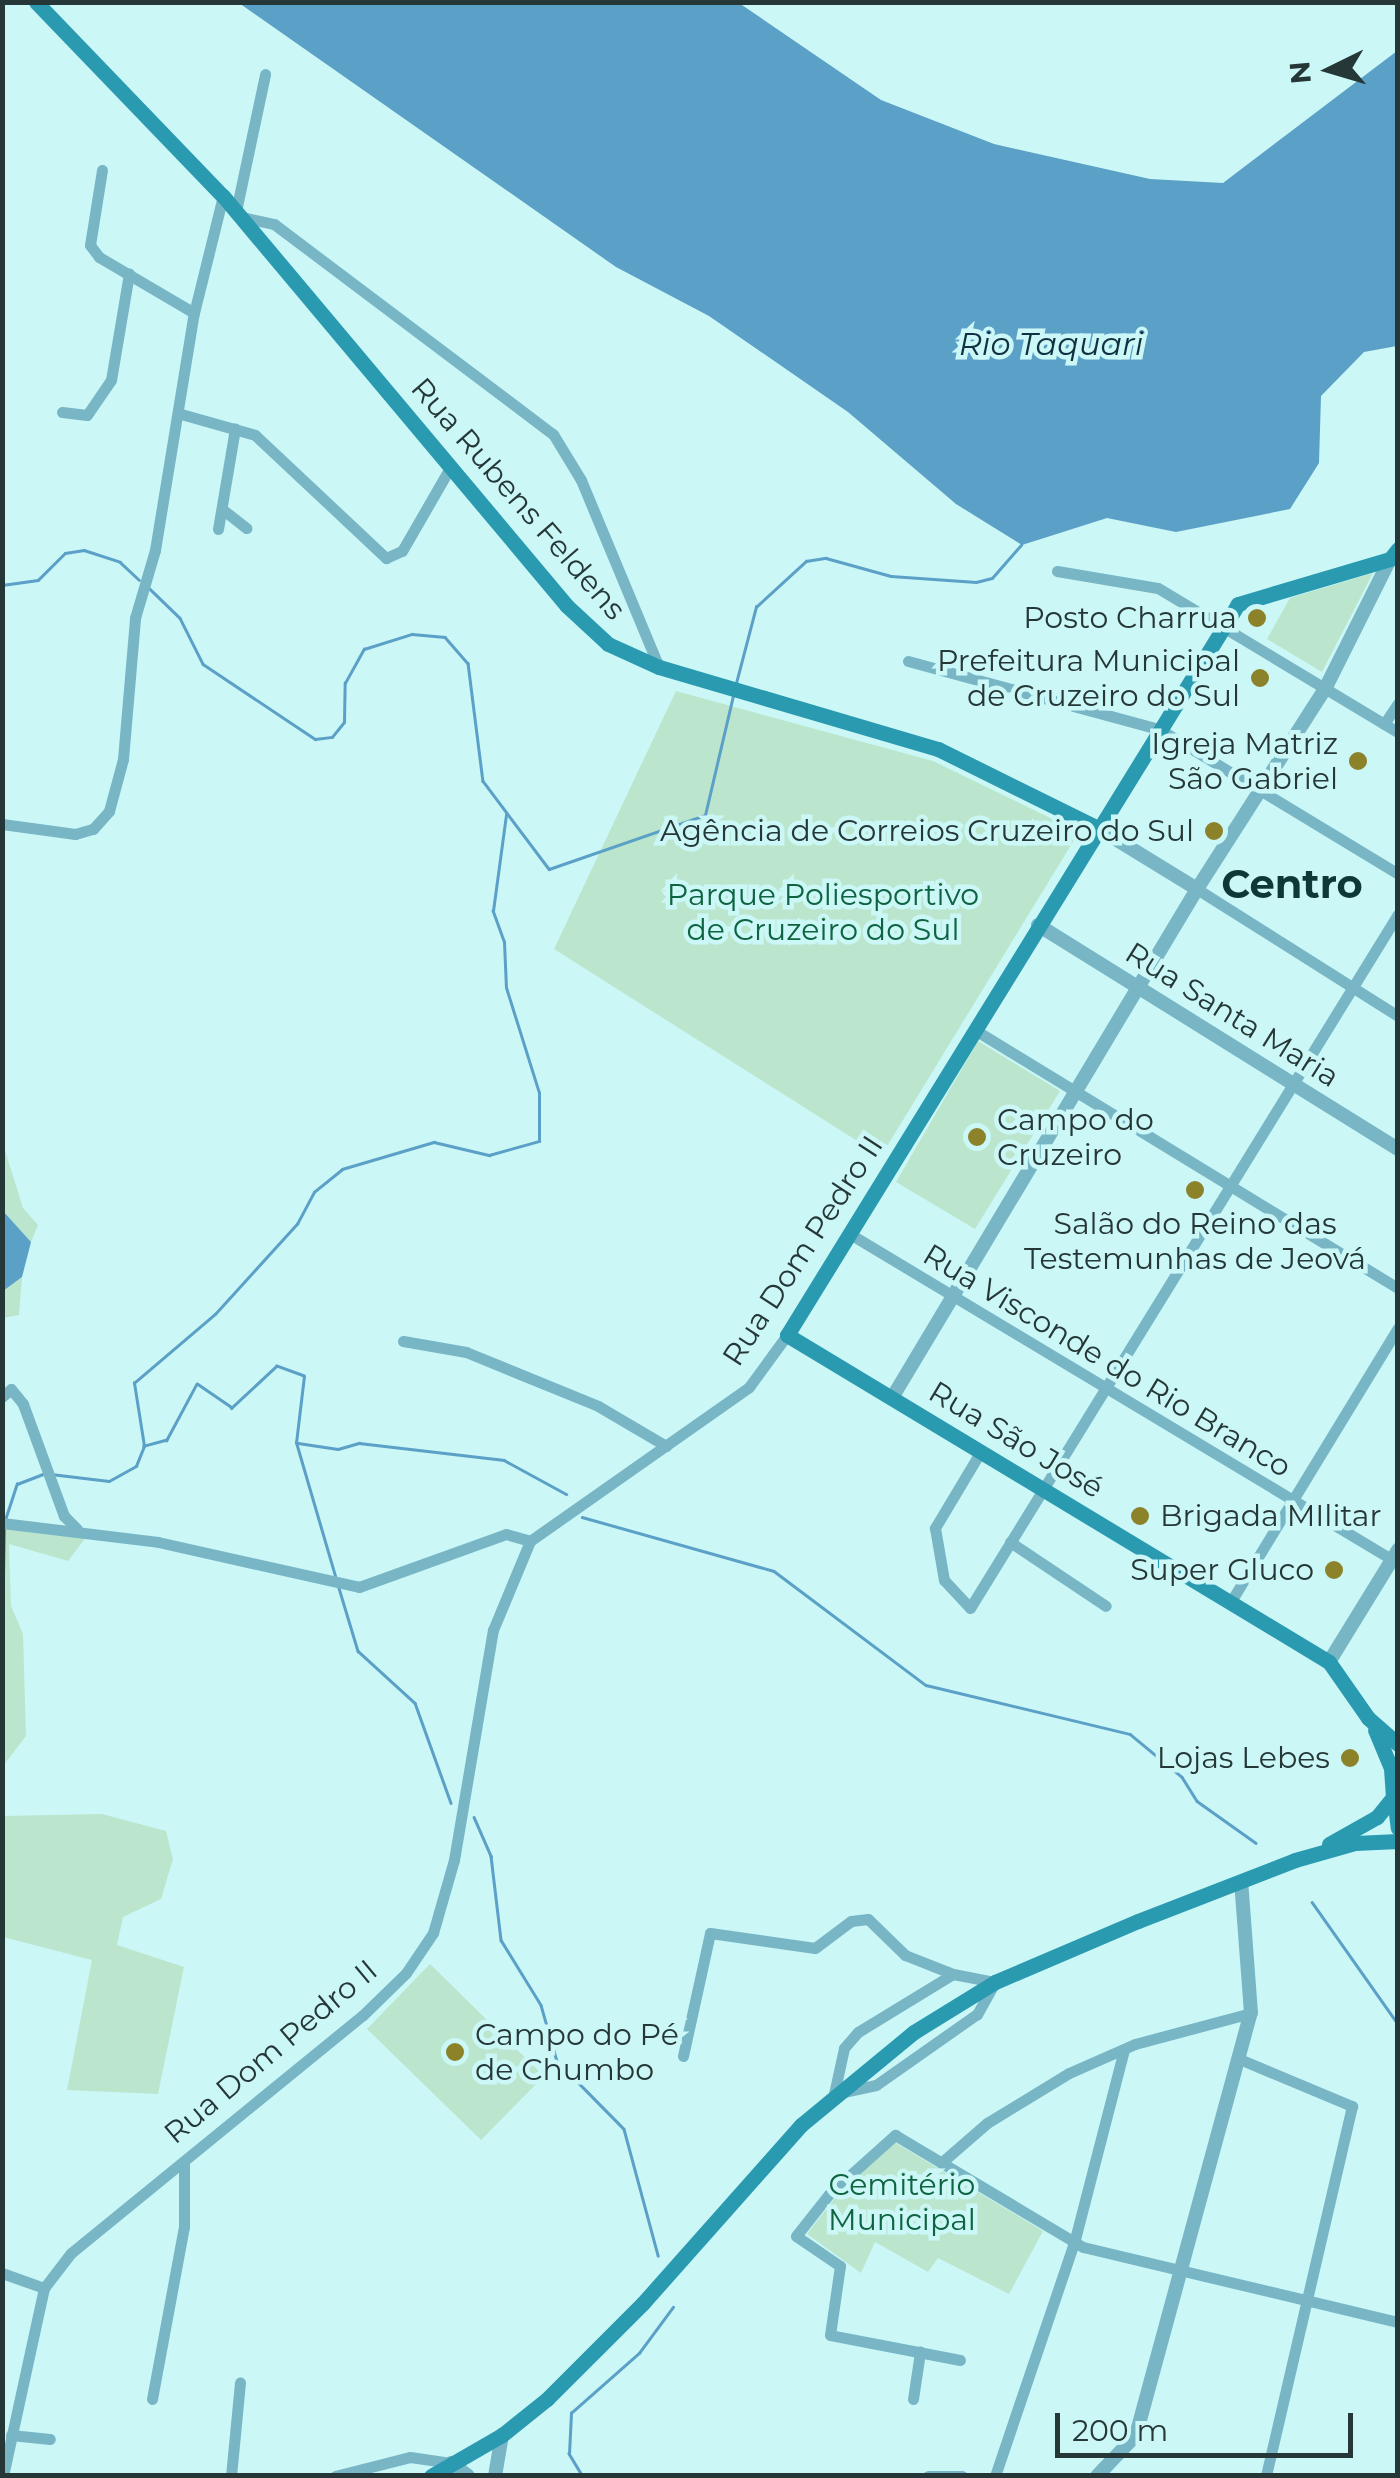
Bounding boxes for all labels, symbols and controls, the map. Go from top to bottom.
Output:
north arrow [1280,20,1380,120]
text: N [1282,60,1318,85]
water label: Rio Taquari [959,325,1143,363]
street label: Rua Rubens Feldens [403,371,633,627]
place label: Posto Charrua [1023,600,1237,636]
marker: Posto Charrua [1246,607,1268,629]
place label: Prefeitura Municipal de Cruzeiro do Sul [937,643,1240,714]
marker: Prefeitura Municipal de Cruzeiro do Sul [1249,667,1271,689]
place label: Igreja Matriz São Gabriel [1151,726,1338,796]
marker: Igreja Matriz São Gabriel [1347,750,1369,772]
place label: Agência de Correios Cruzeiro do Sul [660,813,1194,849]
marker: Agência de Correios Cruzeiro do Sul [1203,820,1225,842]
district label: Centro [1221,860,1363,908]
park label: Parque Poliesportivo de Cruzeiro do Sul [667,877,979,948]
street label: Rua Santa Maria [1119,935,1345,1095]
place label: Campo do Cruzeiro [997,1102,1154,1172]
marker: Campo do Cruzeiro [966,1126,988,1148]
street label: Rua Dom Pedro II [715,1129,891,1373]
marker: Salão do Reino das Testemunhas de Jeová [1184,1179,1206,1201]
place label: Salão do Reino das Testemunhas de Jeová [1024,1206,1366,1276]
street label: Rua Visconde do Rio Branco [917,1237,1297,1485]
street label: Rua São José [922,1374,1110,1506]
place label: Brigada MIlitar [1160,1498,1382,1534]
marker: Brigada MIlitar [1129,1505,1151,1527]
place label: Super Gluco [1130,1552,1314,1588]
marker: Super Gluco [1323,1559,1345,1581]
place label: Lojas Lebes [1157,1740,1330,1776]
marker: Lojas Lebes [1339,1747,1361,1769]
street label: Rua Dom Pedro II [157,1952,385,2152]
place label: Campo do Pé de Chumbo [475,2017,679,2088]
marker: Campo do Pé de Chumbo [444,2041,466,2063]
park label: Cemitério Municipal [828,2167,976,2238]
scale bar [1060,2393,1358,2455]
text: 200 m [1072,2412,1168,2449]

